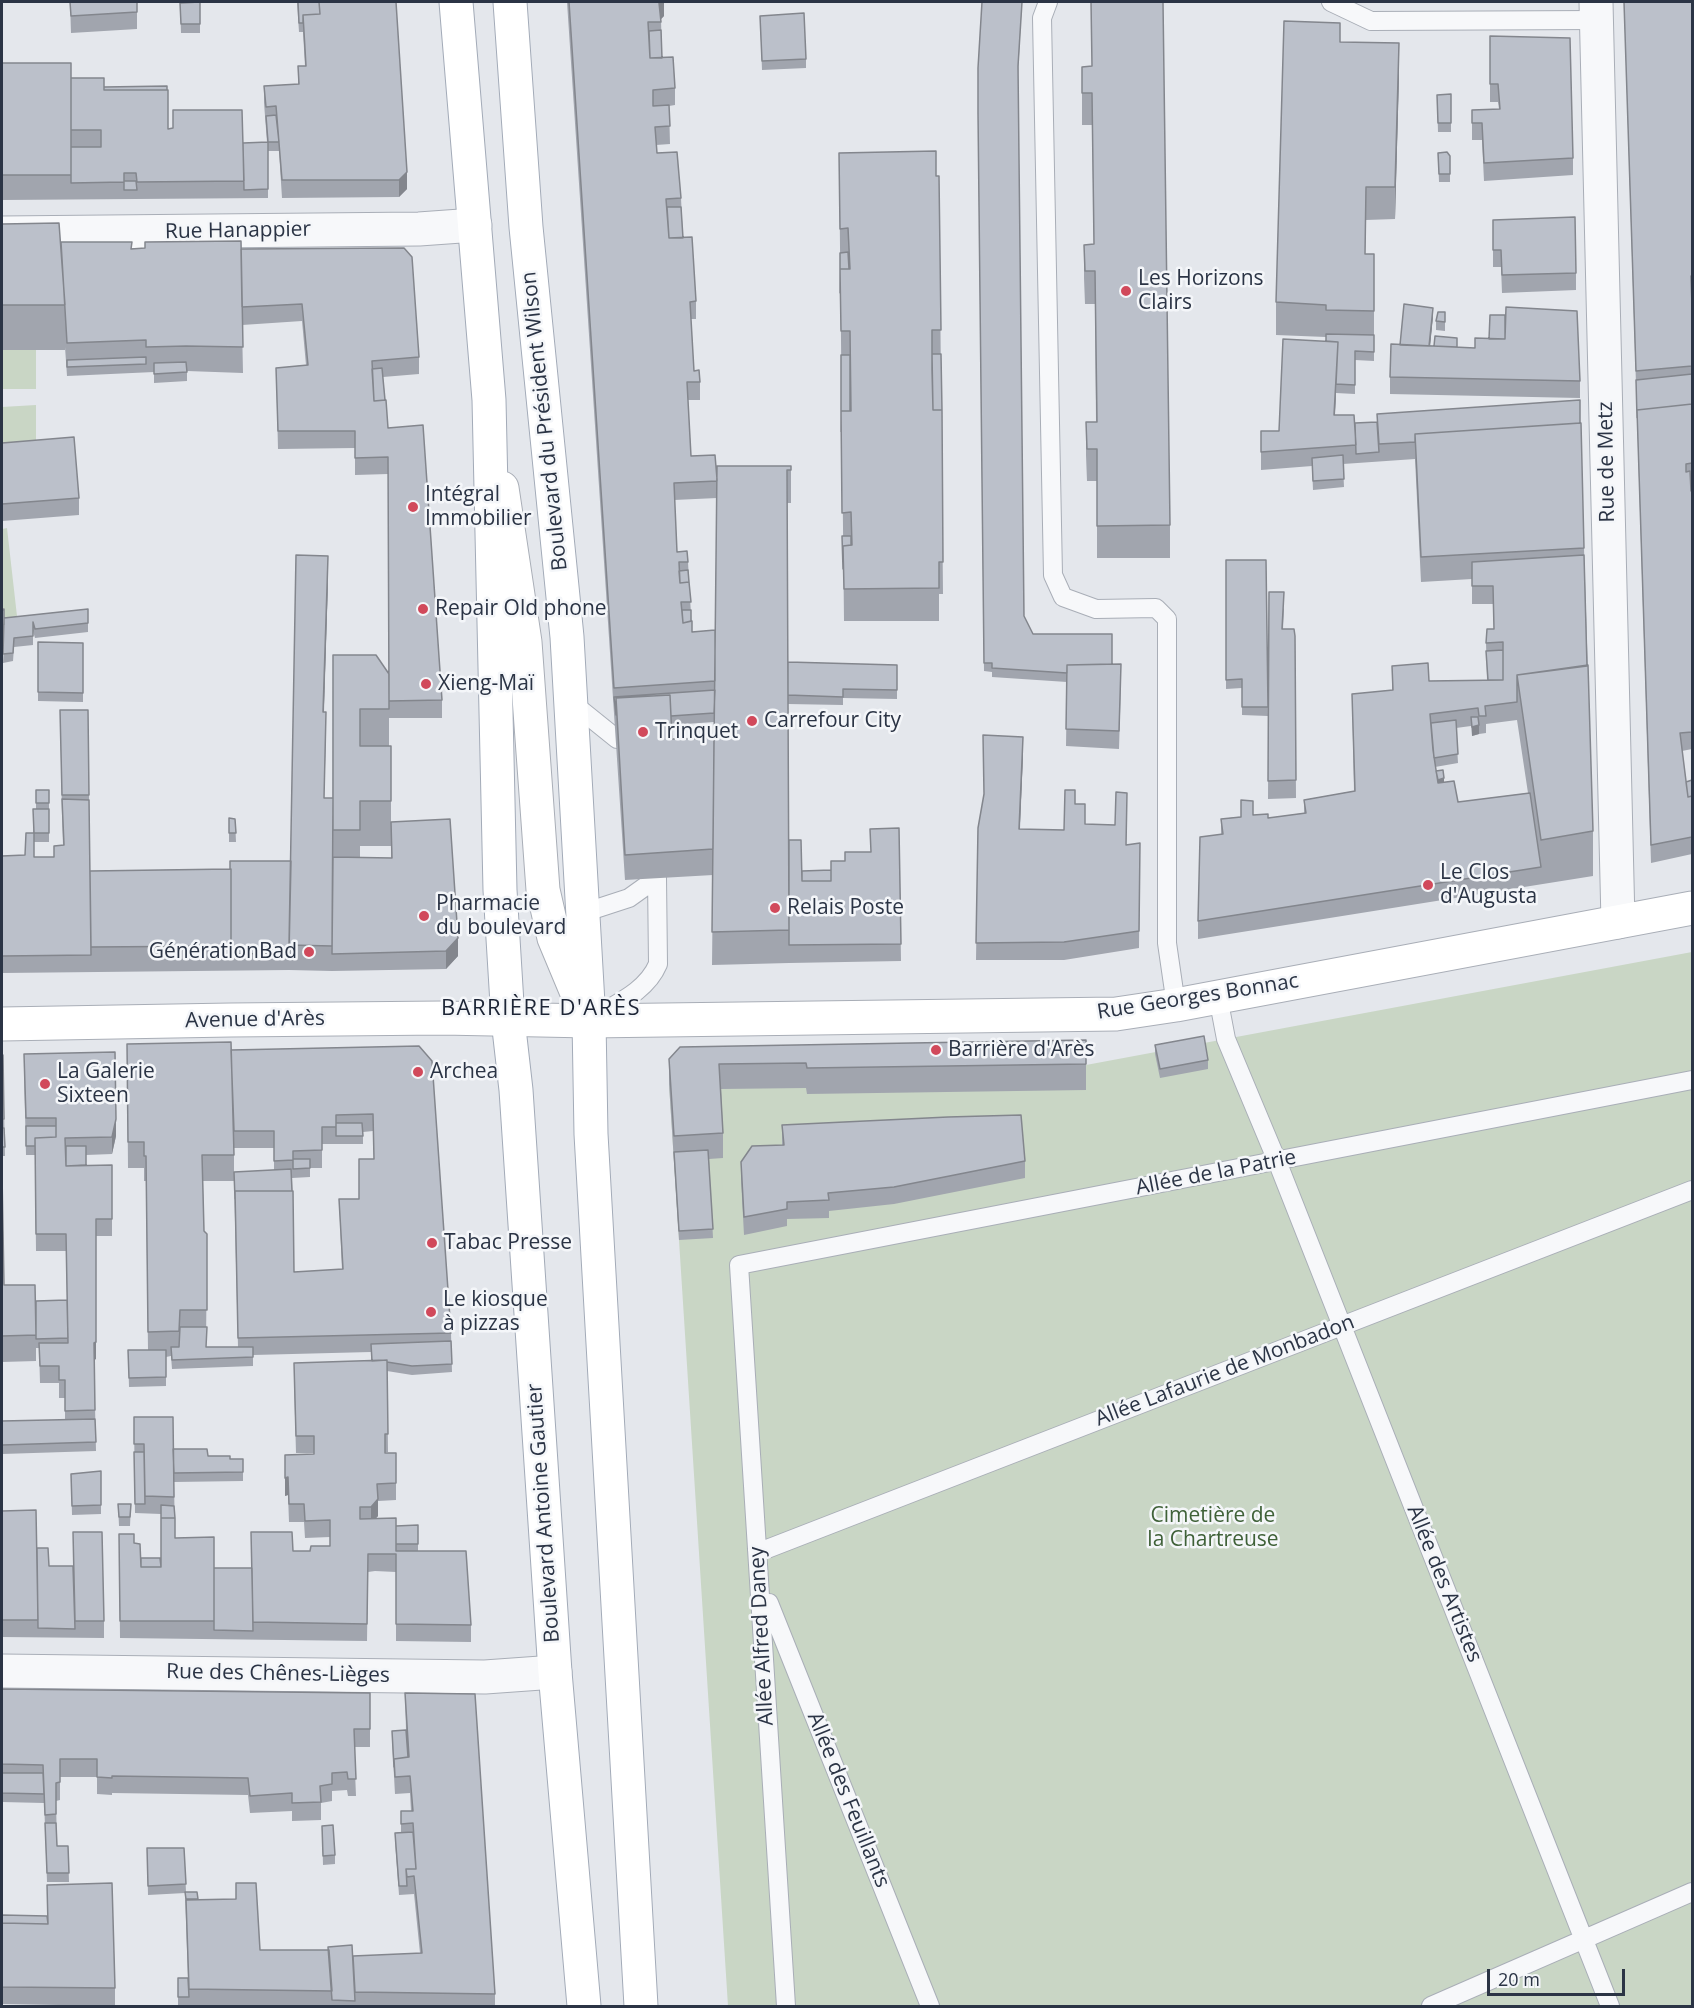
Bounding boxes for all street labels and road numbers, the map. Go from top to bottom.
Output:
street label: Rue Hanappier [165,217,311,245]
street label: Boulevard du Président Wilson [517,270,573,572]
street label: Rue de Metz [1593,401,1621,523]
street label: Rue Georges Bonnac [1095,969,1301,1025]
street label: Avenue d'Arès [185,1006,325,1034]
street label: Allée de la Patrie [1134,1145,1298,1201]
street label: Allée Lafaurie de Monbadon [1092,1310,1358,1432]
street label: Boulevard Antoine Gautier [522,1382,566,1644]
street label: Allée des Artistes [1401,1502,1487,1666]
street label: Allée Alfred Daney [745,1546,779,1726]
street label: Rue des Chênes-Lièges [166,1659,390,1689]
street label: Allée des Feuillants [801,1709,895,1891]

